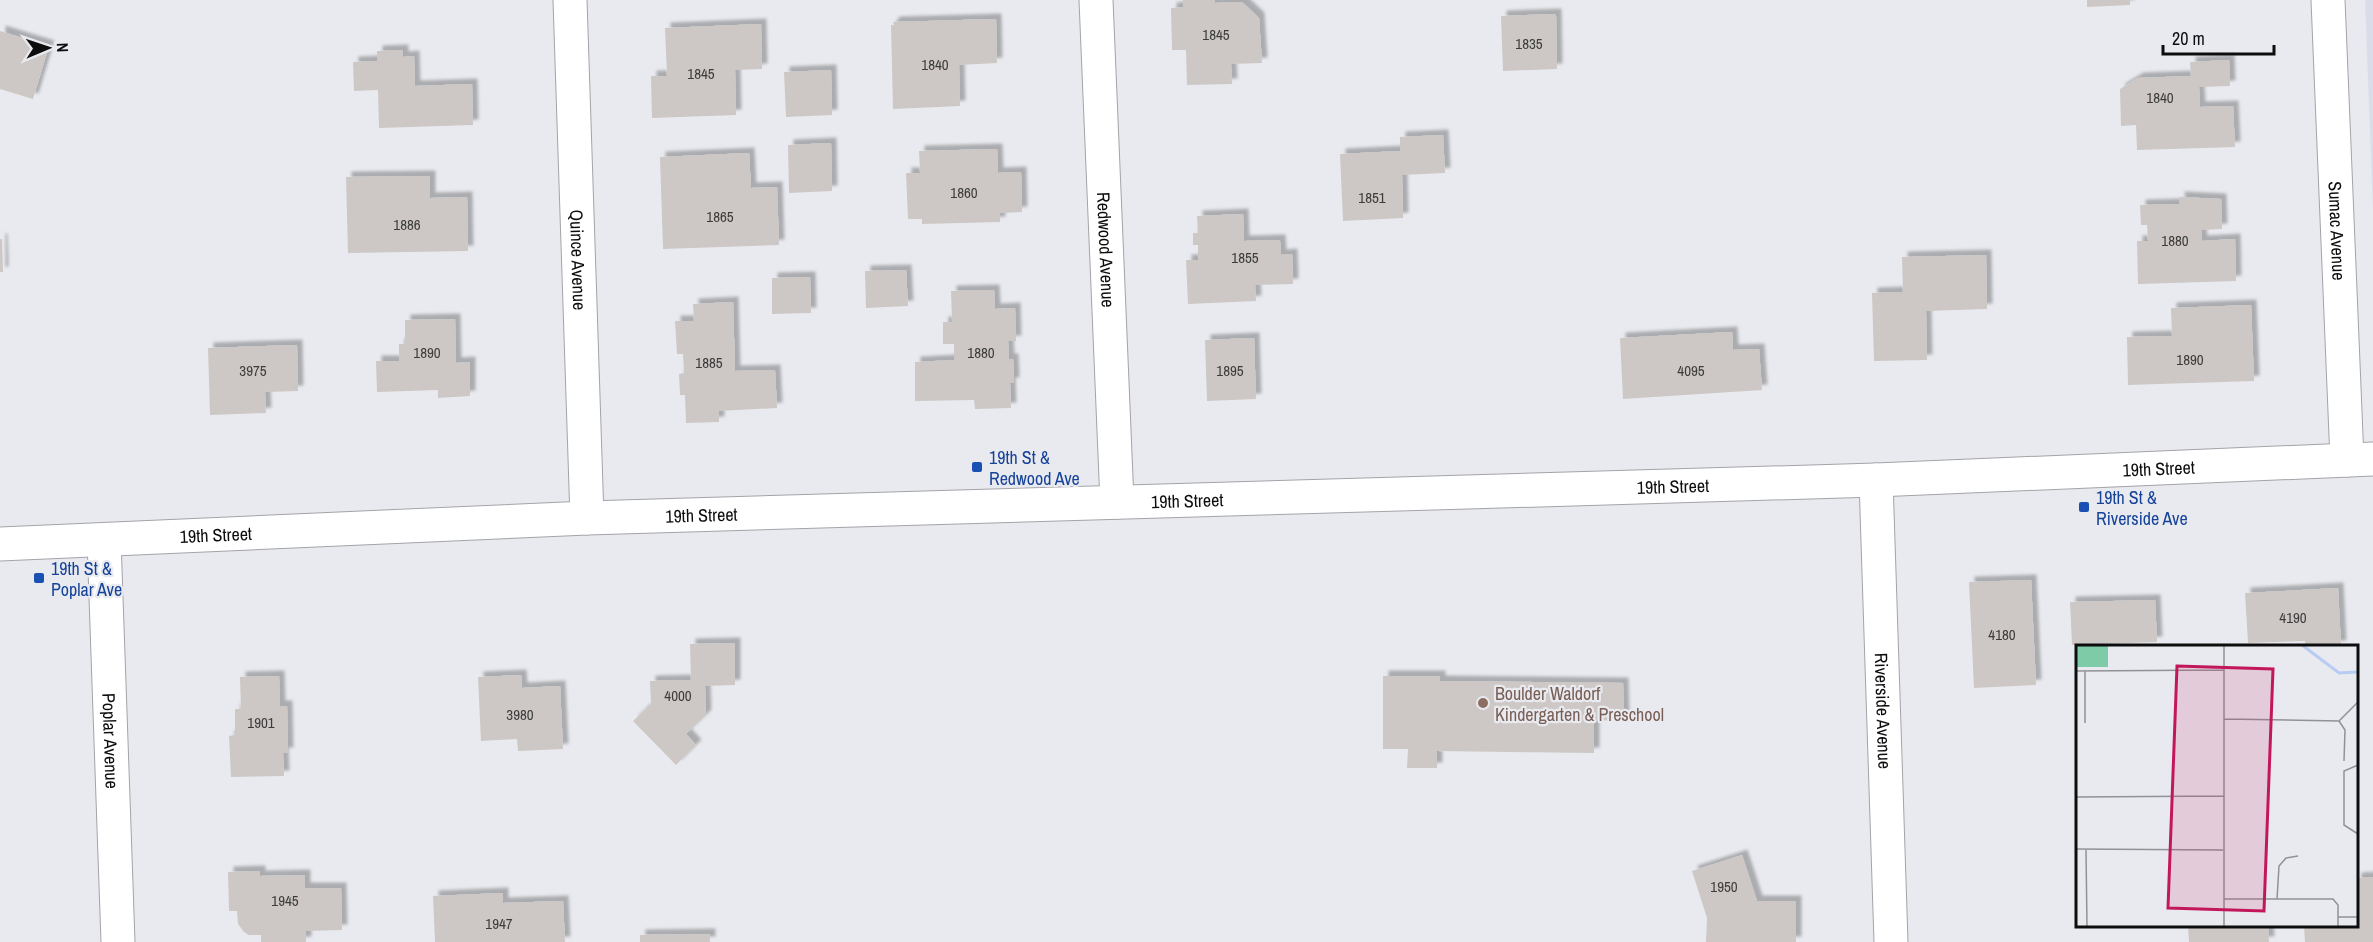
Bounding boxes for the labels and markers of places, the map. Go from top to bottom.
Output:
place label: 19th St & Redwood Ave [989,445,1080,491]
marker: 19th St & Redwood Ave [970,460,984,474]
place label: 19th St & Riverside Ave [2096,485,2188,531]
marker: 19th St & Riverside Ave [2077,500,2091,514]
place label: 19th St & Poplar Ave [51,556,122,602]
marker: 19th St & Poplar Ave [32,571,46,585]
place label: Boulder Waldorf Kindergarten & Preschool [1495,681,1664,727]
marker: Boulder Waldorf Kindergarten & Preschool [1476,696,1490,710]

